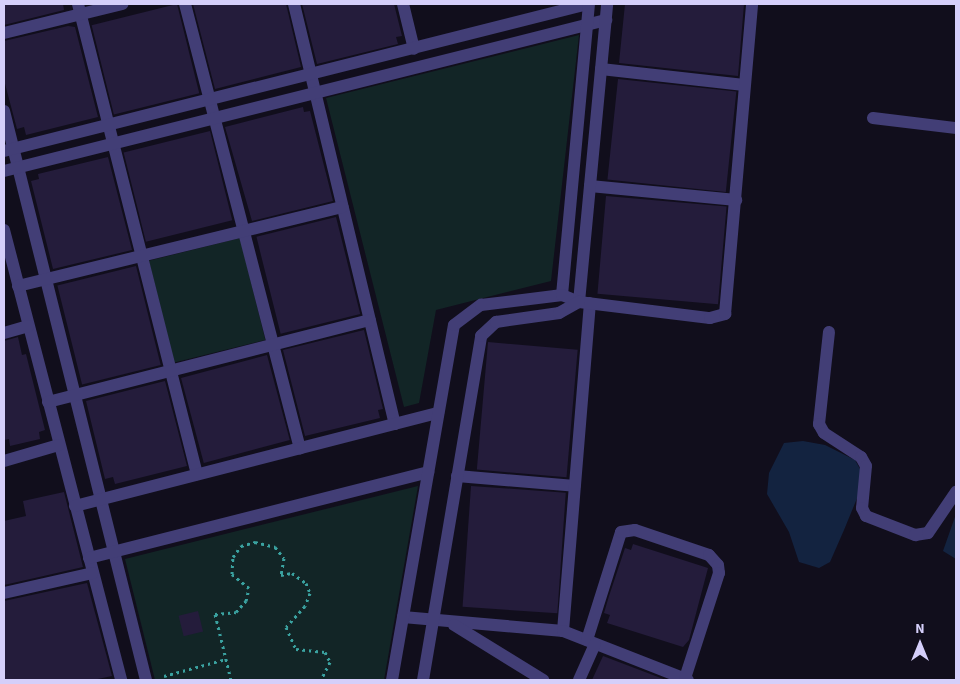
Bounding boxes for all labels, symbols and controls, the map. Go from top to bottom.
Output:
north arrow [895,619,945,669]
text: N [915,619,925,639]

